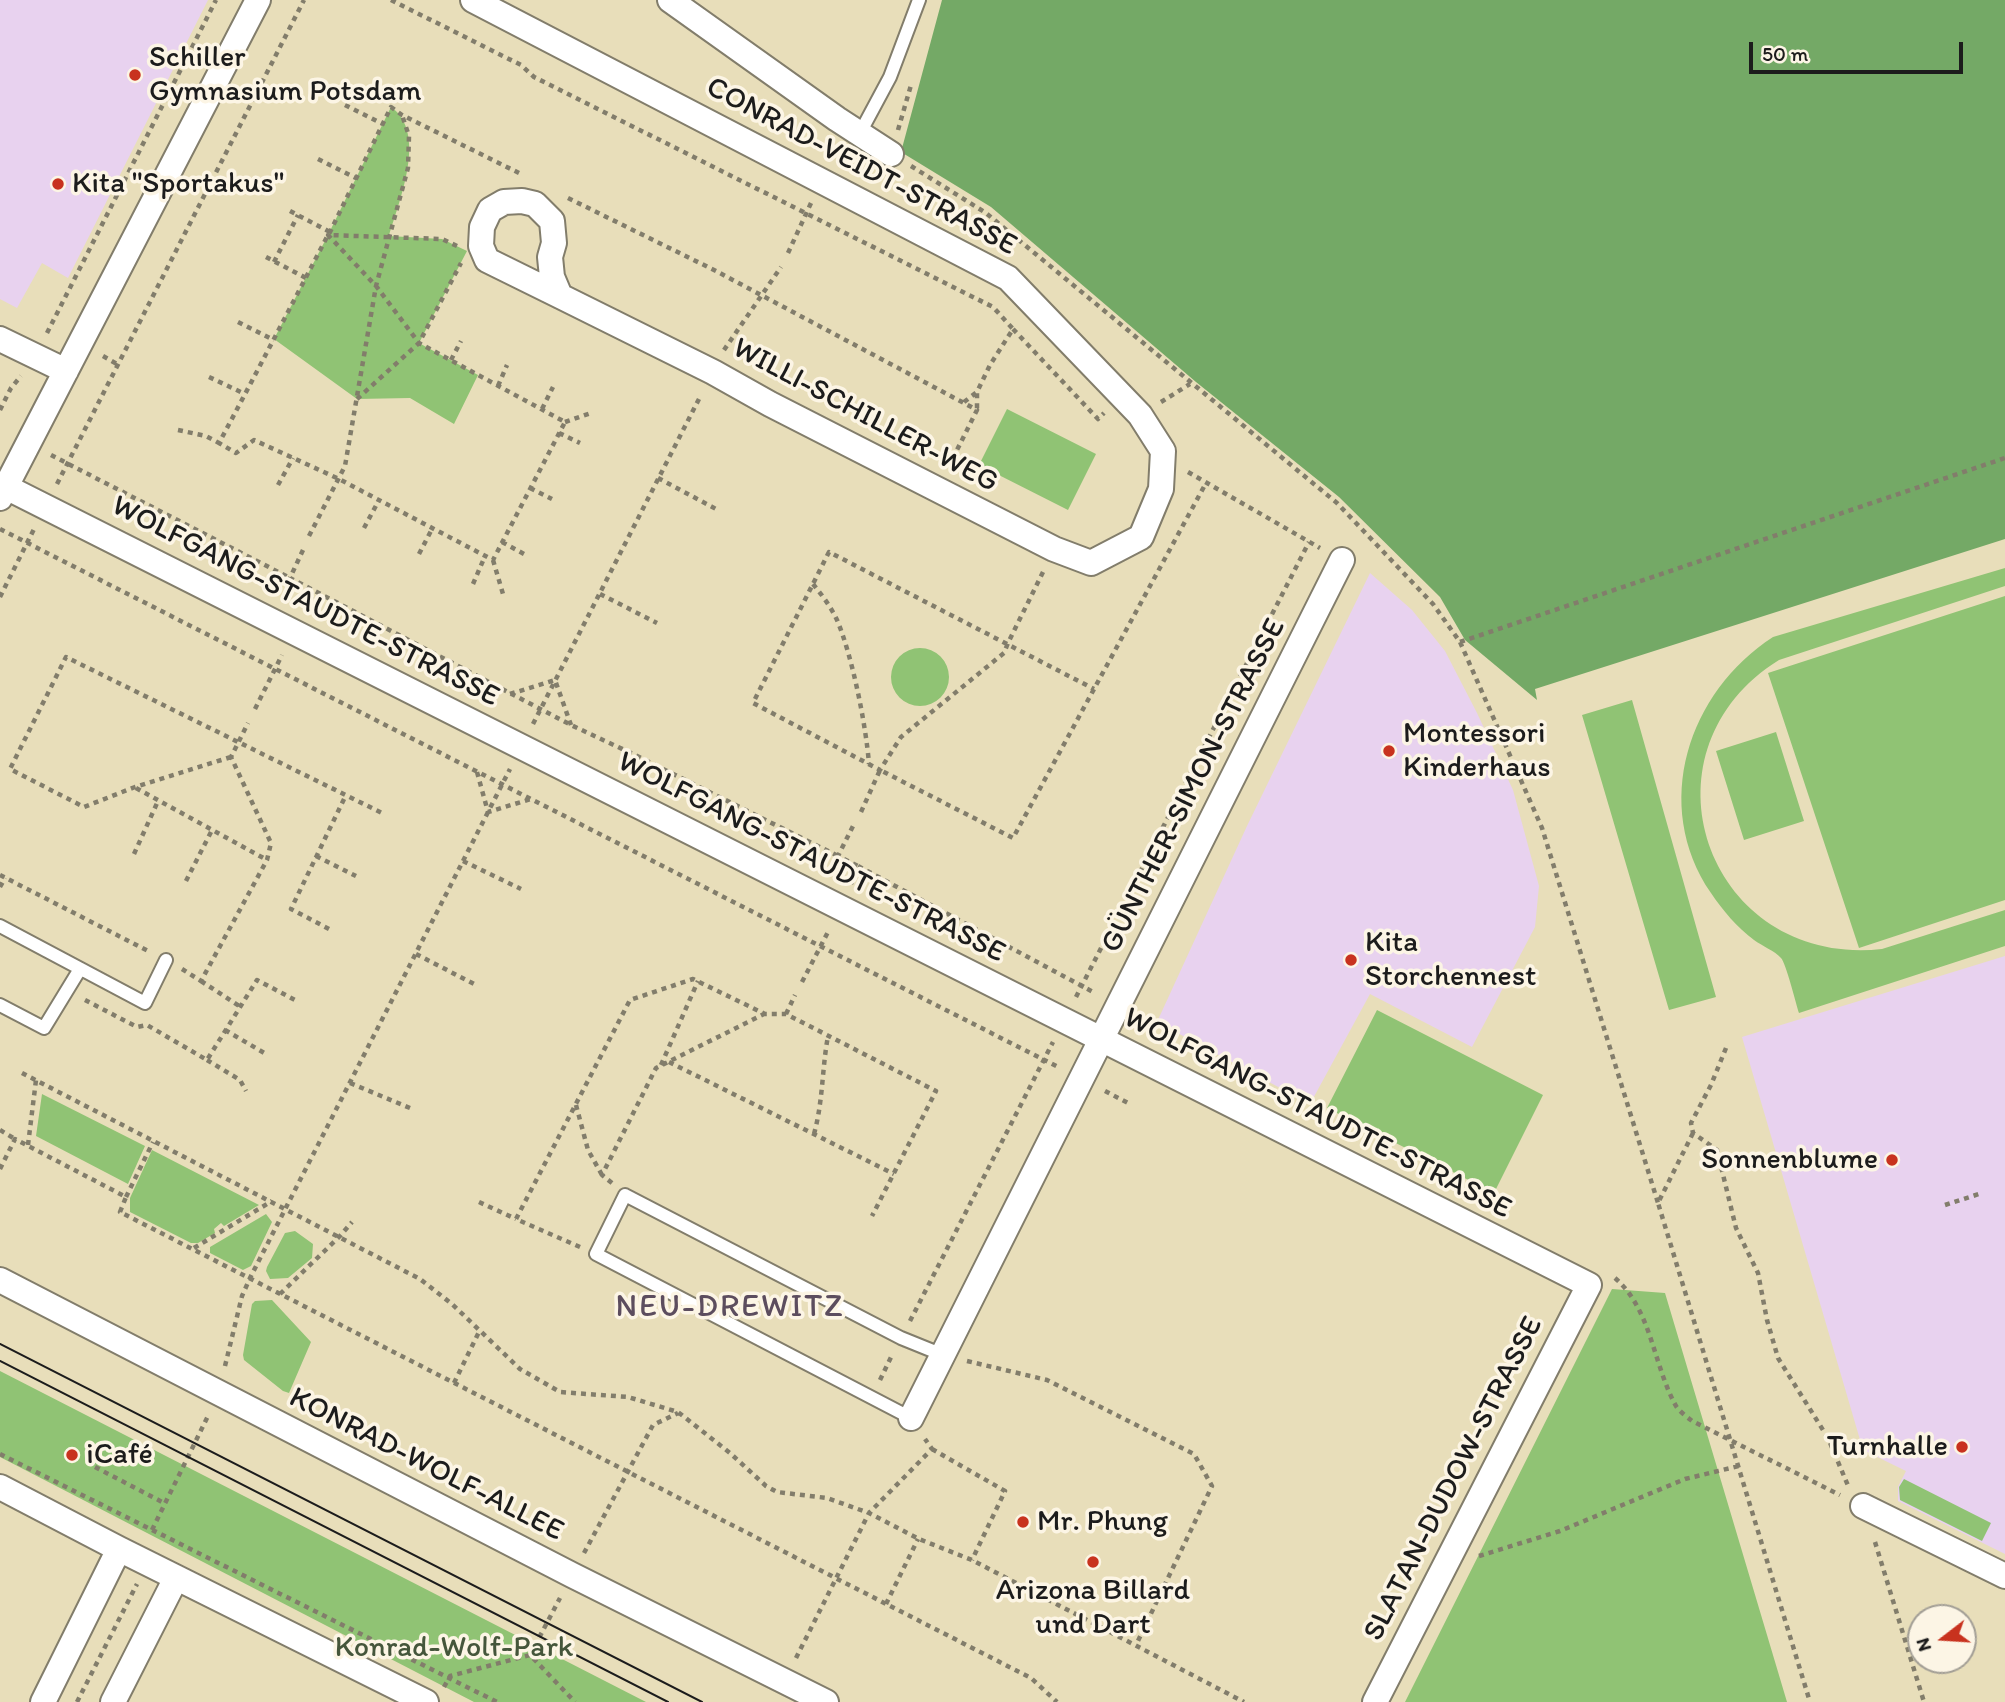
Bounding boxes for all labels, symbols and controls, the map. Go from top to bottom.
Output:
scale bar [1753,28,1966,72]
place label: Schiller Gymnasium Potsdam [149,40,422,110]
text: 50 m [1762,41,1808,66]
marker: Schiller Gymnasium Potsdam [127,67,143,83]
street label: CONRAD-VEIDT-STRASSE [700,70,1022,264]
place label: Kita "Sportakus" [72,166,284,202]
marker: Kita "Sportakus" [50,176,66,192]
street label: WILLI-SCHILLER-WEG [726,331,1004,501]
street label: WOLFGANG-STAUDTE-STRASSE [105,488,505,716]
street label: GÜNTHER-SIMON-STRASSE [1094,613,1294,959]
place label: Montessori Kinderhaus [1403,716,1551,786]
marker: Montessori Kinderhaus [1381,743,1397,759]
street label: WOLFGANG-STAUDTE-STRASSE [611,744,1011,972]
place label: Kita Storchennest [1365,925,1536,996]
marker: Kita Storchennest [1343,952,1359,968]
street label: WOLFGANG-STAUDTE-STRASSE [1117,1000,1517,1228]
place label: Sonnenblume [1701,1142,1878,1178]
marker: Sonnenblume [1884,1152,1900,1168]
district label: NEU-DREWITZ [617,1289,843,1327]
street label: SLATAN-DUDOW-STRASSE [1357,1311,1551,1647]
street label: KONRAD-WOLF-ALLEE [283,1380,569,1550]
place label: Turnhalle [1827,1429,1948,1465]
place label: iCafé [86,1437,153,1473]
marker: Turnhalle [1954,1439,1970,1455]
marker: iCafé [64,1447,80,1463]
place label: Mr. Phung [1037,1504,1168,1540]
marker: Mr. Phung [1015,1514,1031,1530]
marker: Arizona Billard und Dart [1085,1554,1101,1570]
place label: Arizona Billard und Dart [996,1573,1190,1644]
north arrow [1907,1604,1977,1674]
park label: Konrad-Wolf-Park [335,1630,573,1666]
text: N [1910,1635,1936,1654]

